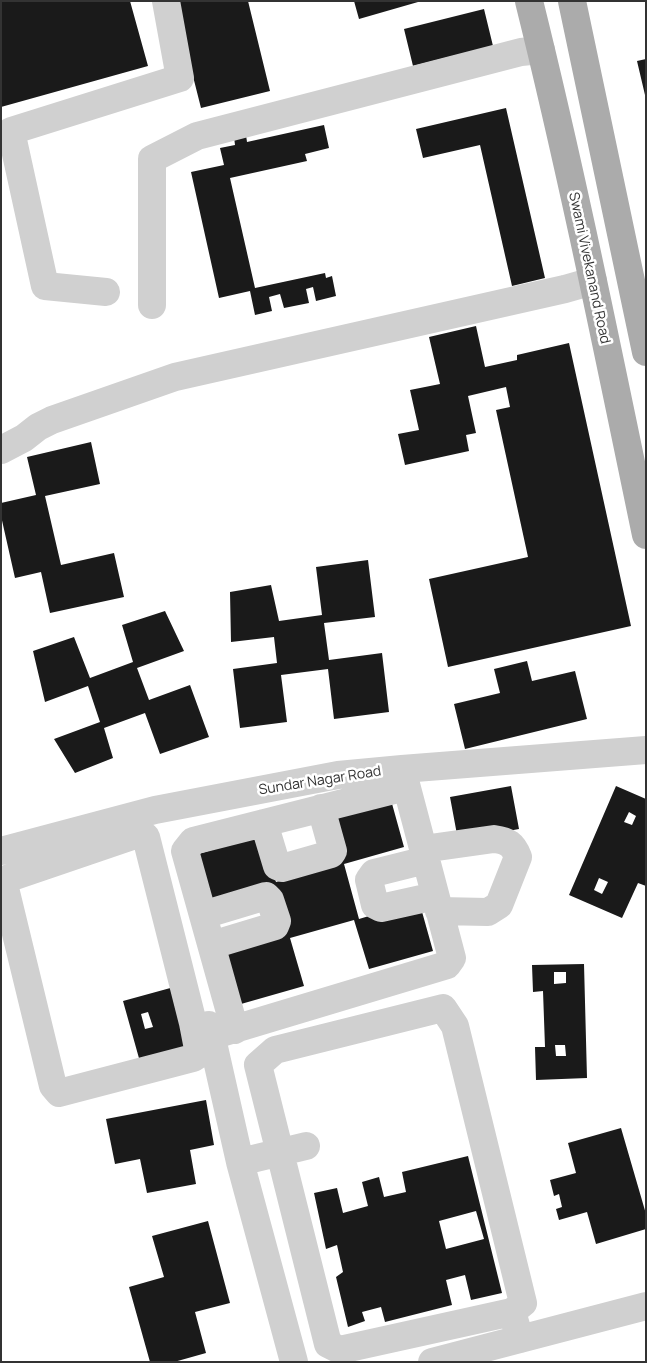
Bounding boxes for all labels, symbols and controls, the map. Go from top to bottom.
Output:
street label: Swami Vivekanand Road [565,191,613,345]
street label: Sundar Nagar Road [258,763,382,799]

